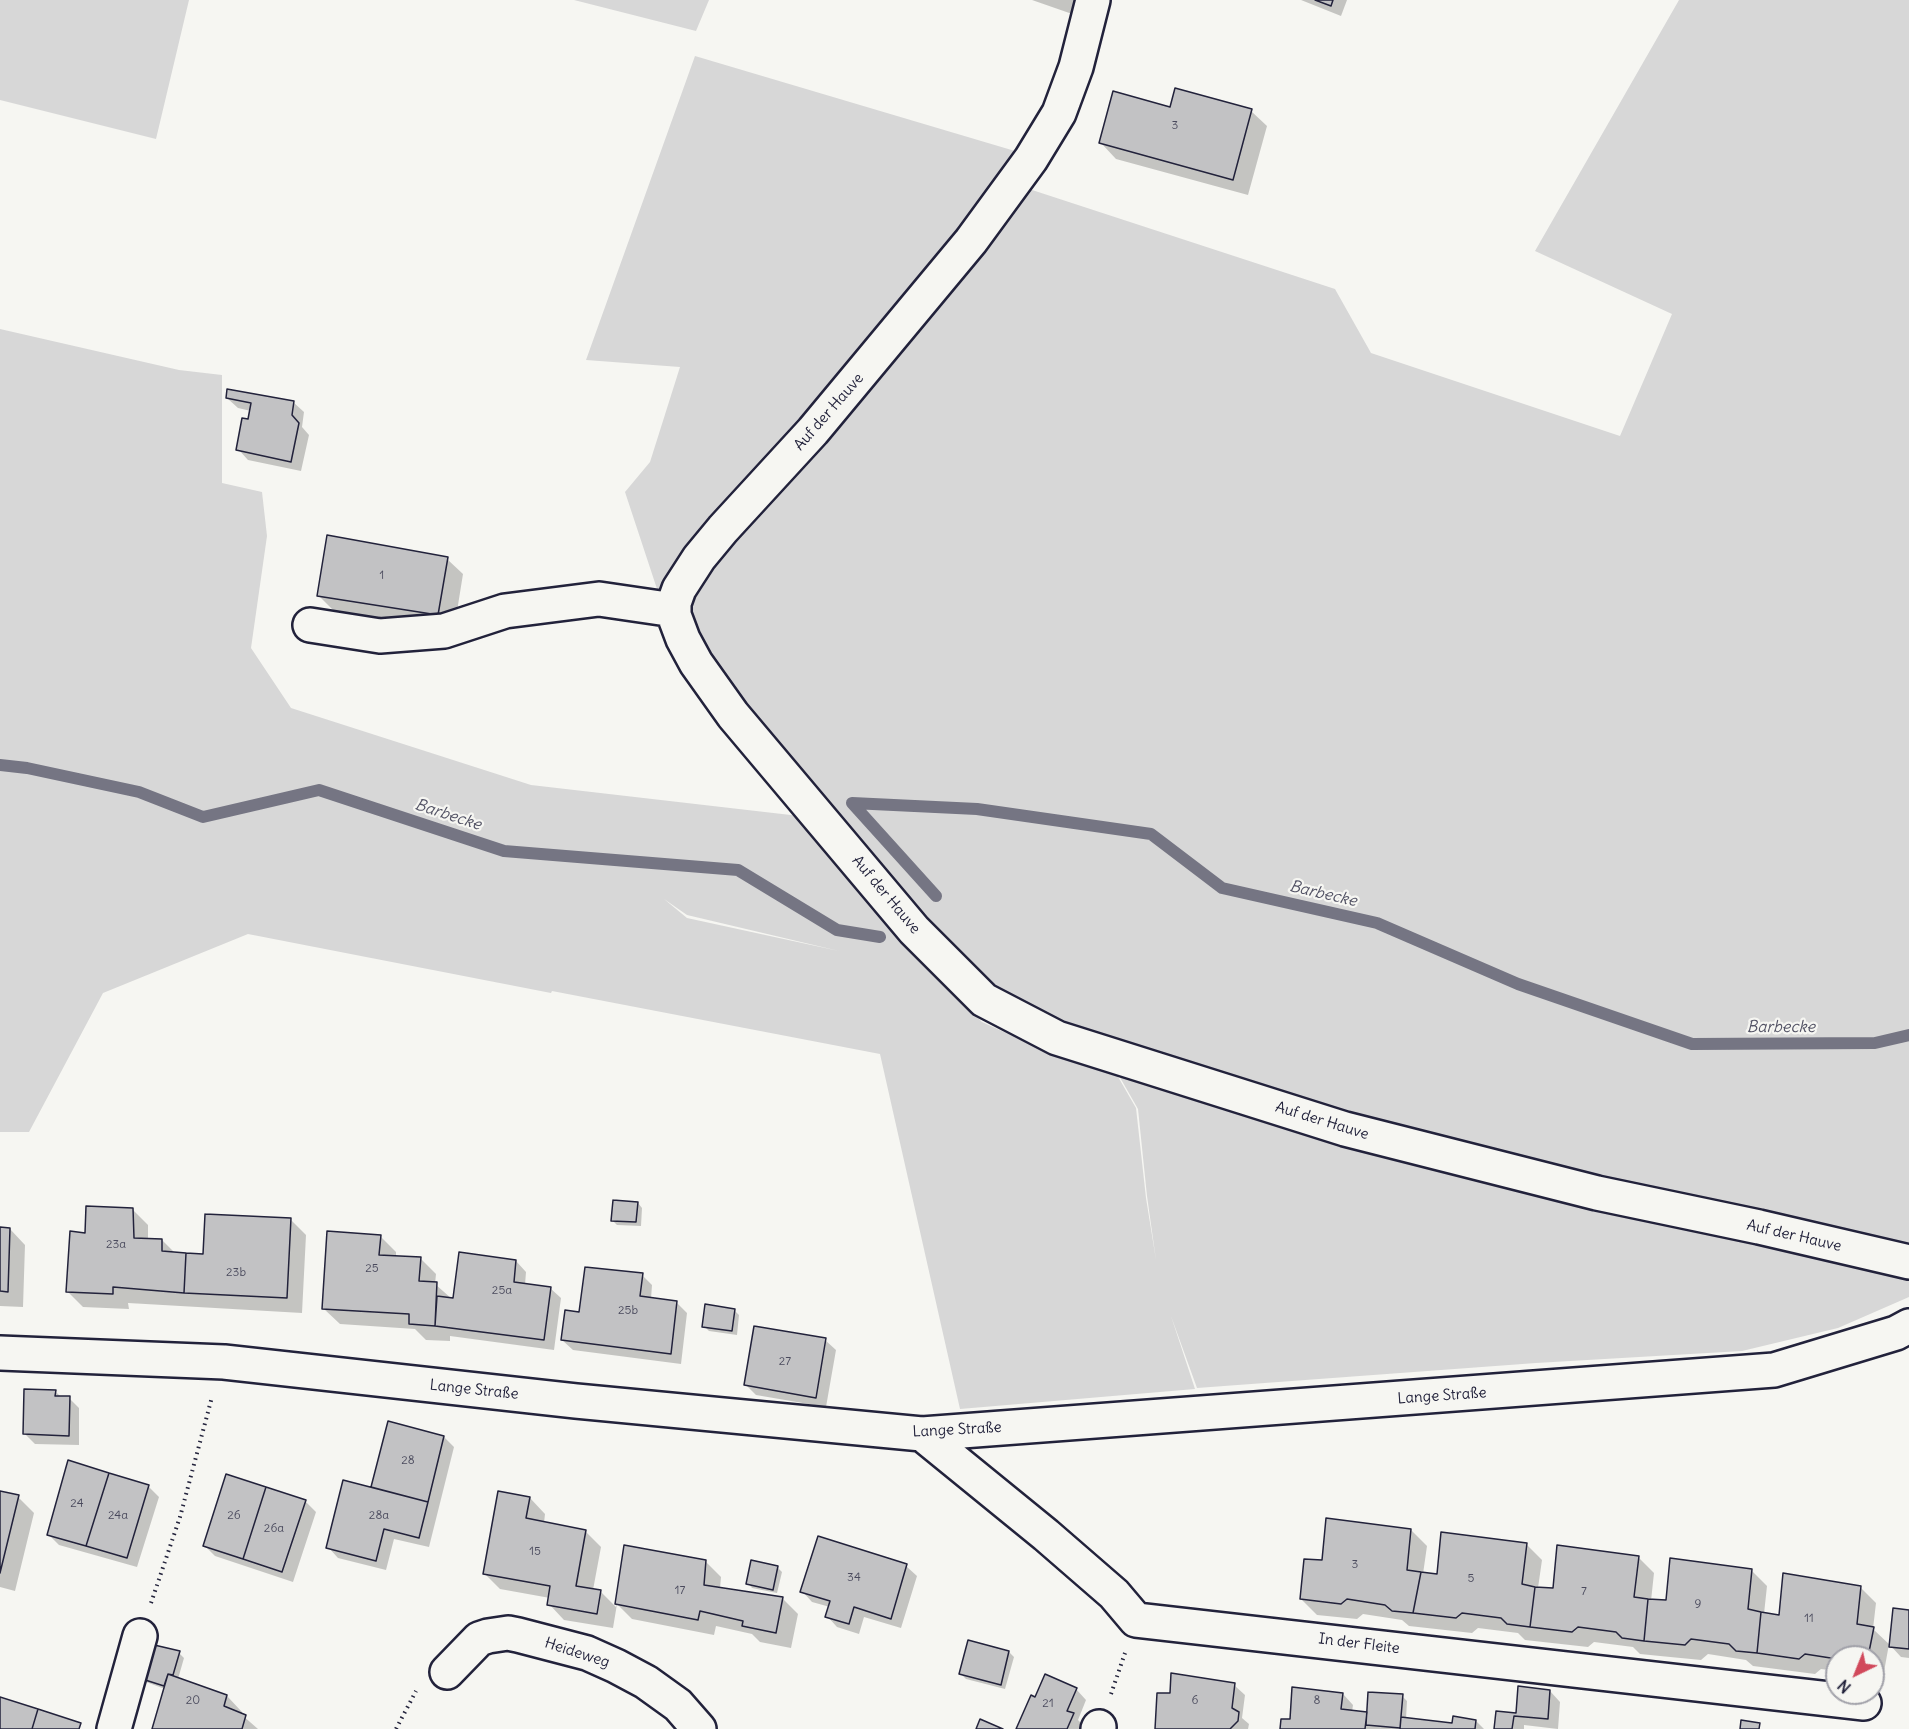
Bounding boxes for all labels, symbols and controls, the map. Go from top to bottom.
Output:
house number: 3 [1172,119,1178,133]
street label: Auf der Hauve [790,370,868,454]
house number: 1 [380,569,384,583]
water label: Barbecke [413,795,483,835]
street label: Auf der Hauve [848,852,924,938]
water label: Barbecke [1288,877,1358,911]
water label: Barbecke [1747,1017,1815,1037]
street label: Auf der Hauve [1273,1098,1371,1144]
street label: Auf der Hauve [1745,1216,1843,1256]
house number: 23a [106,1238,126,1252]
house number: 25 [365,1262,379,1276]
house number: 23b [226,1266,246,1280]
house number: 25a [492,1284,512,1298]
house number: 25b [618,1304,638,1318]
house number: 27 [779,1355,791,1369]
street label: Lange Straße [429,1376,519,1404]
street label: Lange Straße [1397,1384,1487,1408]
street label: Lange Straße [912,1419,1002,1441]
house number: 28 [401,1454,415,1468]
house number: 24 [70,1497,84,1511]
house number: 24a [108,1509,128,1523]
house number: 26 [227,1509,241,1523]
house number: 28a [369,1509,389,1523]
house number: 26a [264,1522,284,1536]
house number: 15 [529,1545,541,1559]
house number: 3 [1352,1558,1358,1572]
house number: 34 [847,1571,861,1585]
house number: 5 [1468,1572,1474,1586]
house number: 17 [675,1584,685,1598]
house number: 7 [1581,1585,1587,1599]
house number: 9 [1695,1598,1701,1612]
house number: 11 [1804,1612,1814,1626]
street label: In der Fleite [1317,1630,1401,1658]
street label: Heideweg [542,1634,612,1672]
north arrow [1825,1645,1885,1705]
text: N [1833,1676,1855,1698]
house number: 20 [186,1694,200,1708]
house number: 6 [1192,1694,1198,1708]
house number: 8 [1314,1694,1320,1708]
house number: 21 [1042,1697,1054,1711]

